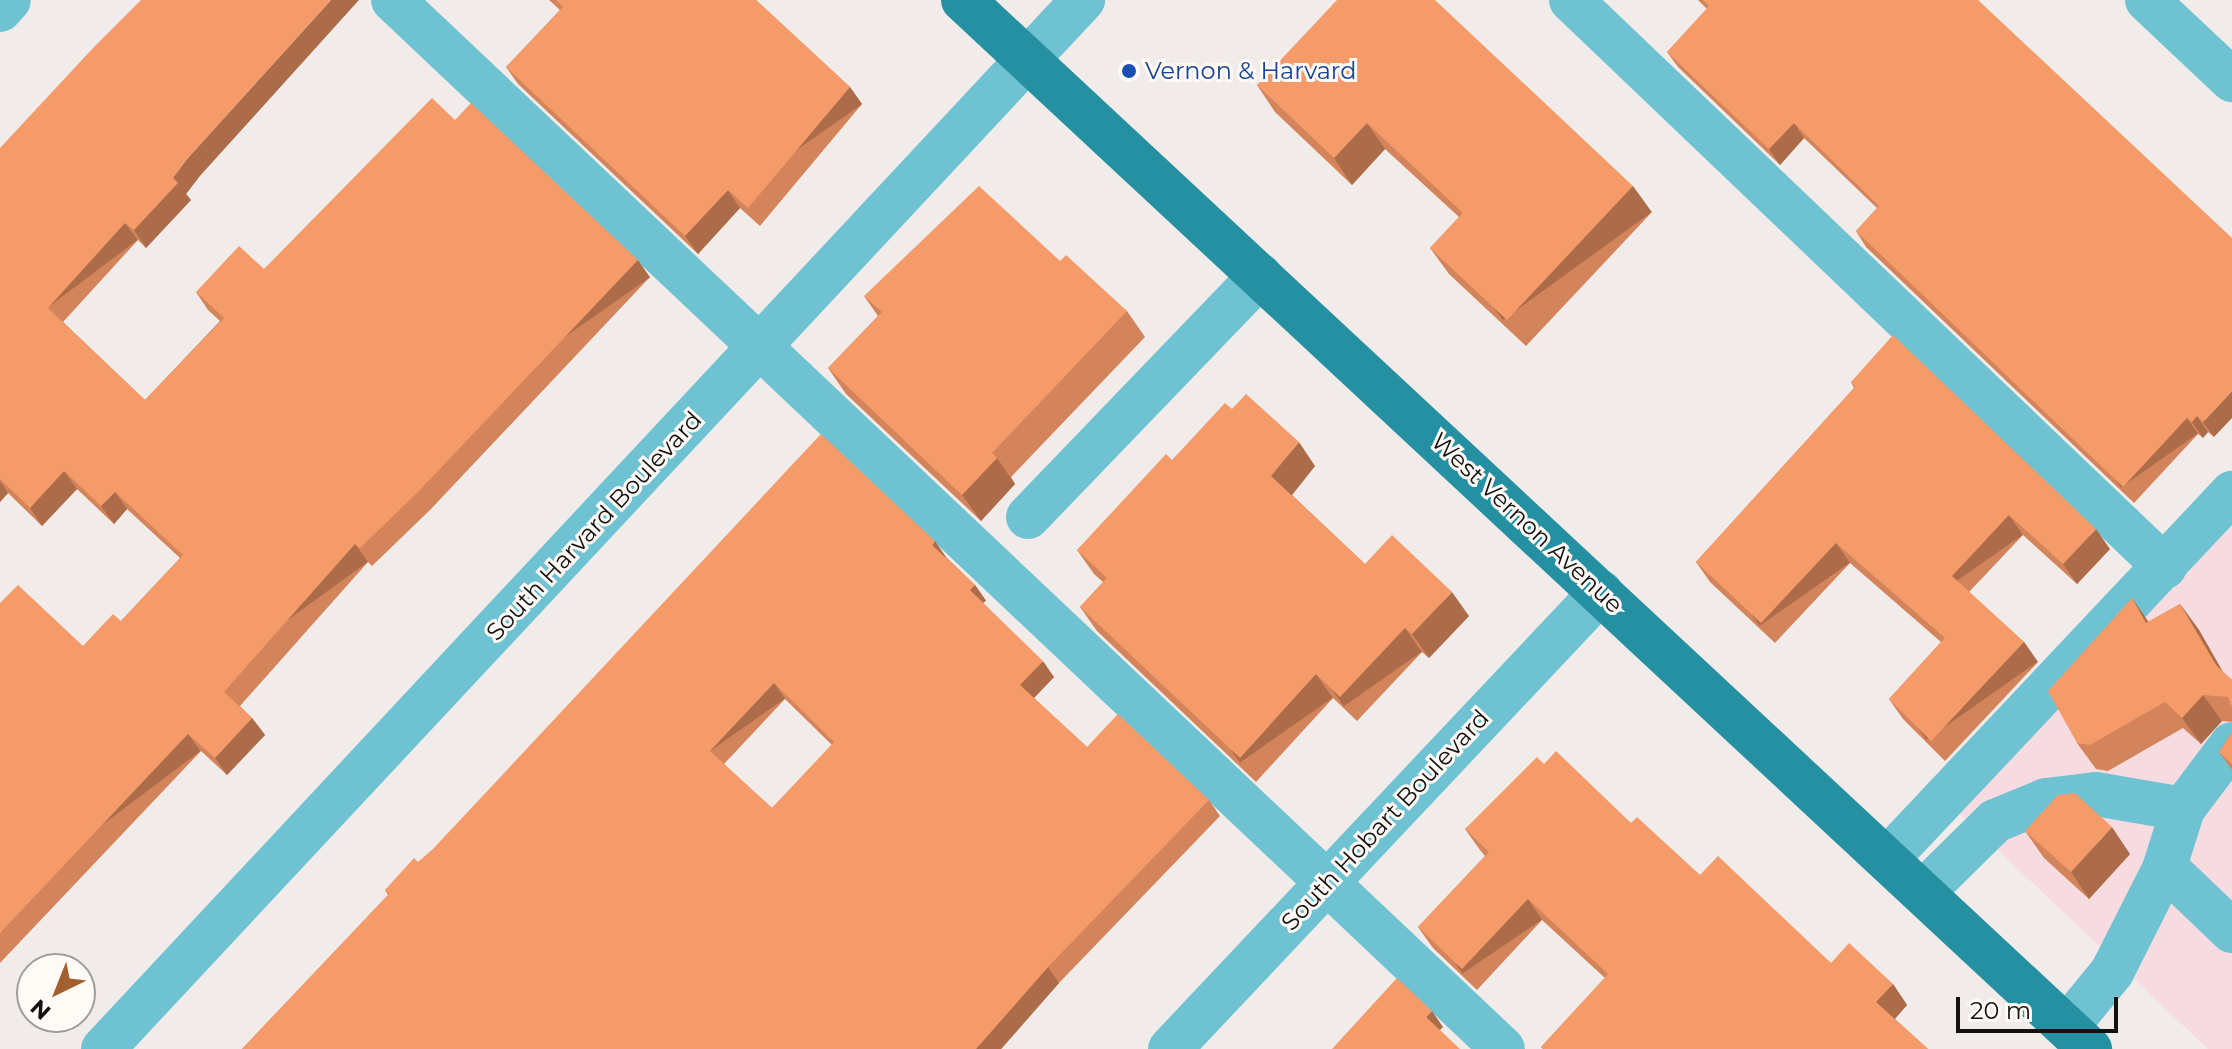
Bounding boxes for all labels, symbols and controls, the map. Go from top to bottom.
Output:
place label: Vernon & Harvard [1145,57,1356,85]
marker: Vernon & Harvard [1120,62,1138,80]
street label: South Harvard Boulevard [480,405,708,647]
street label: West Vernon Avenue [1425,427,1629,619]
street label: South Hobart Boulevard [1275,704,1495,936]
north arrow [16,953,96,1033]
scale bar [1960,981,2122,1031]
text: N [25,994,56,1025]
text: 20 m [1970,996,2031,1025]

